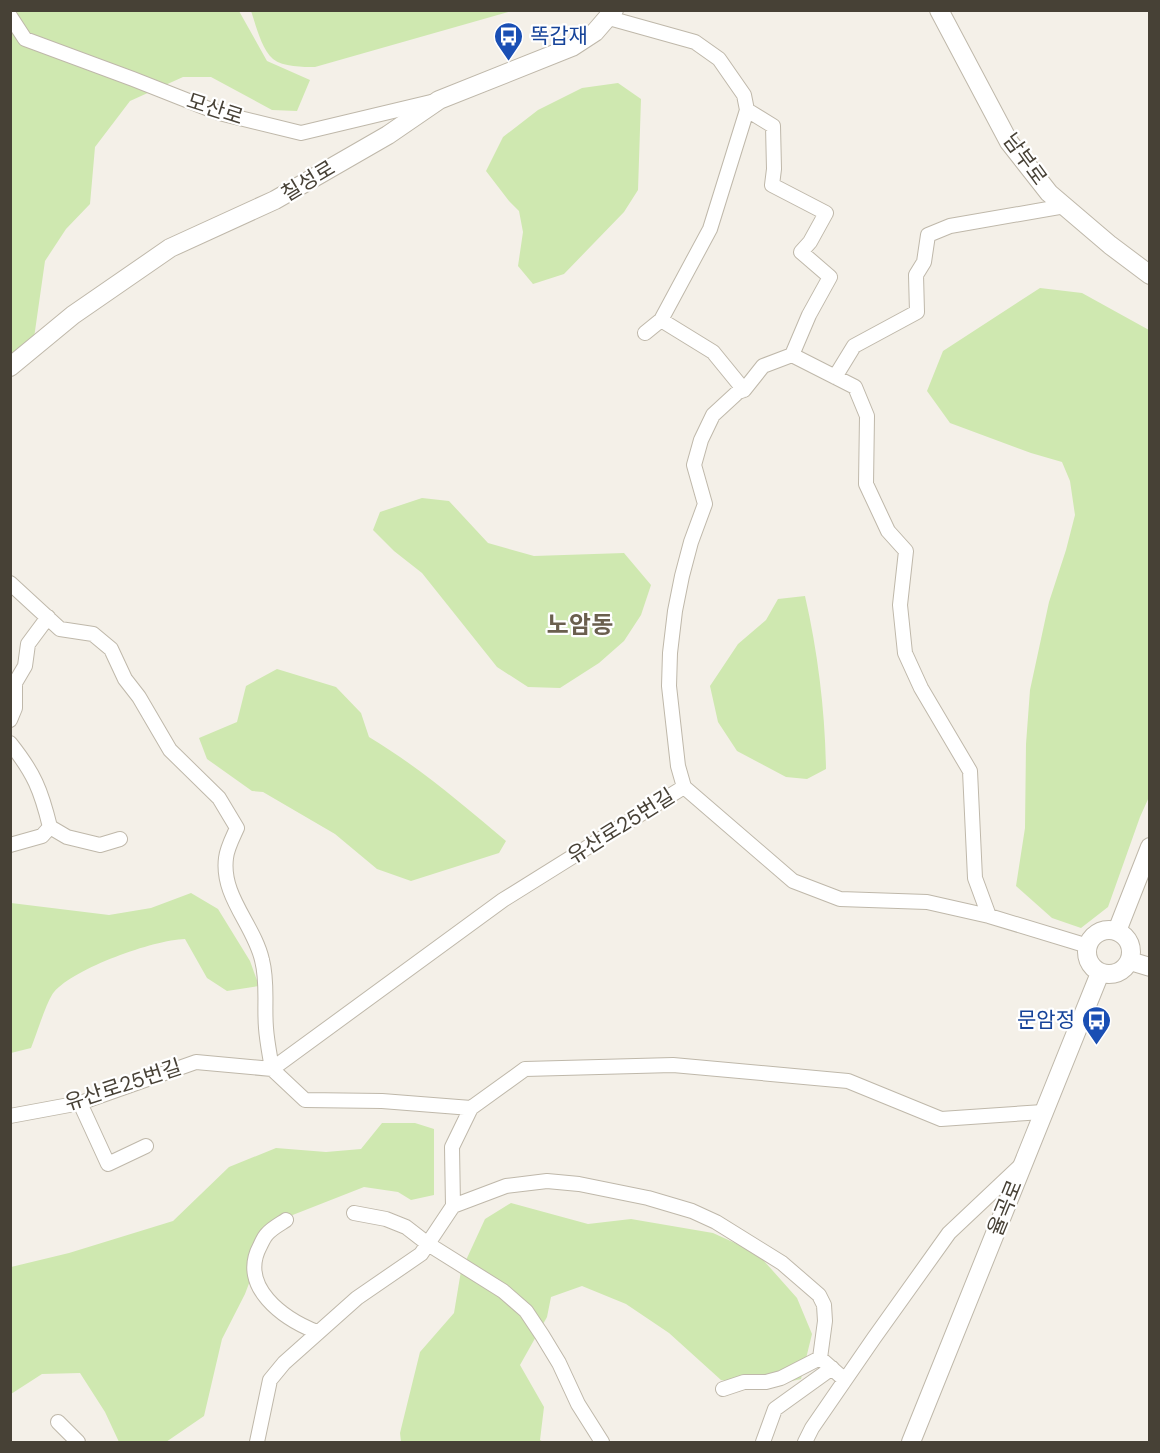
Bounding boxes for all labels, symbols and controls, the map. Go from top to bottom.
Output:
bus stop icon: 똑갑재 [493,20,525,62]
place label: 똑갑재 [530,22,588,50]
street label: 모산로 [183,87,247,131]
street label: 남부로 [997,127,1053,191]
street label: 칠성로 [276,154,340,208]
district label: 노암동 [547,609,613,640]
street label: 유산로25번길 [562,782,680,870]
bus stop icon: 문암정 [1080,1004,1112,1046]
place label: 문암정 [1017,1006,1075,1034]
street label: 유산로25번길 [61,1053,185,1117]
street label: 율곡로 [981,1176,1029,1240]

